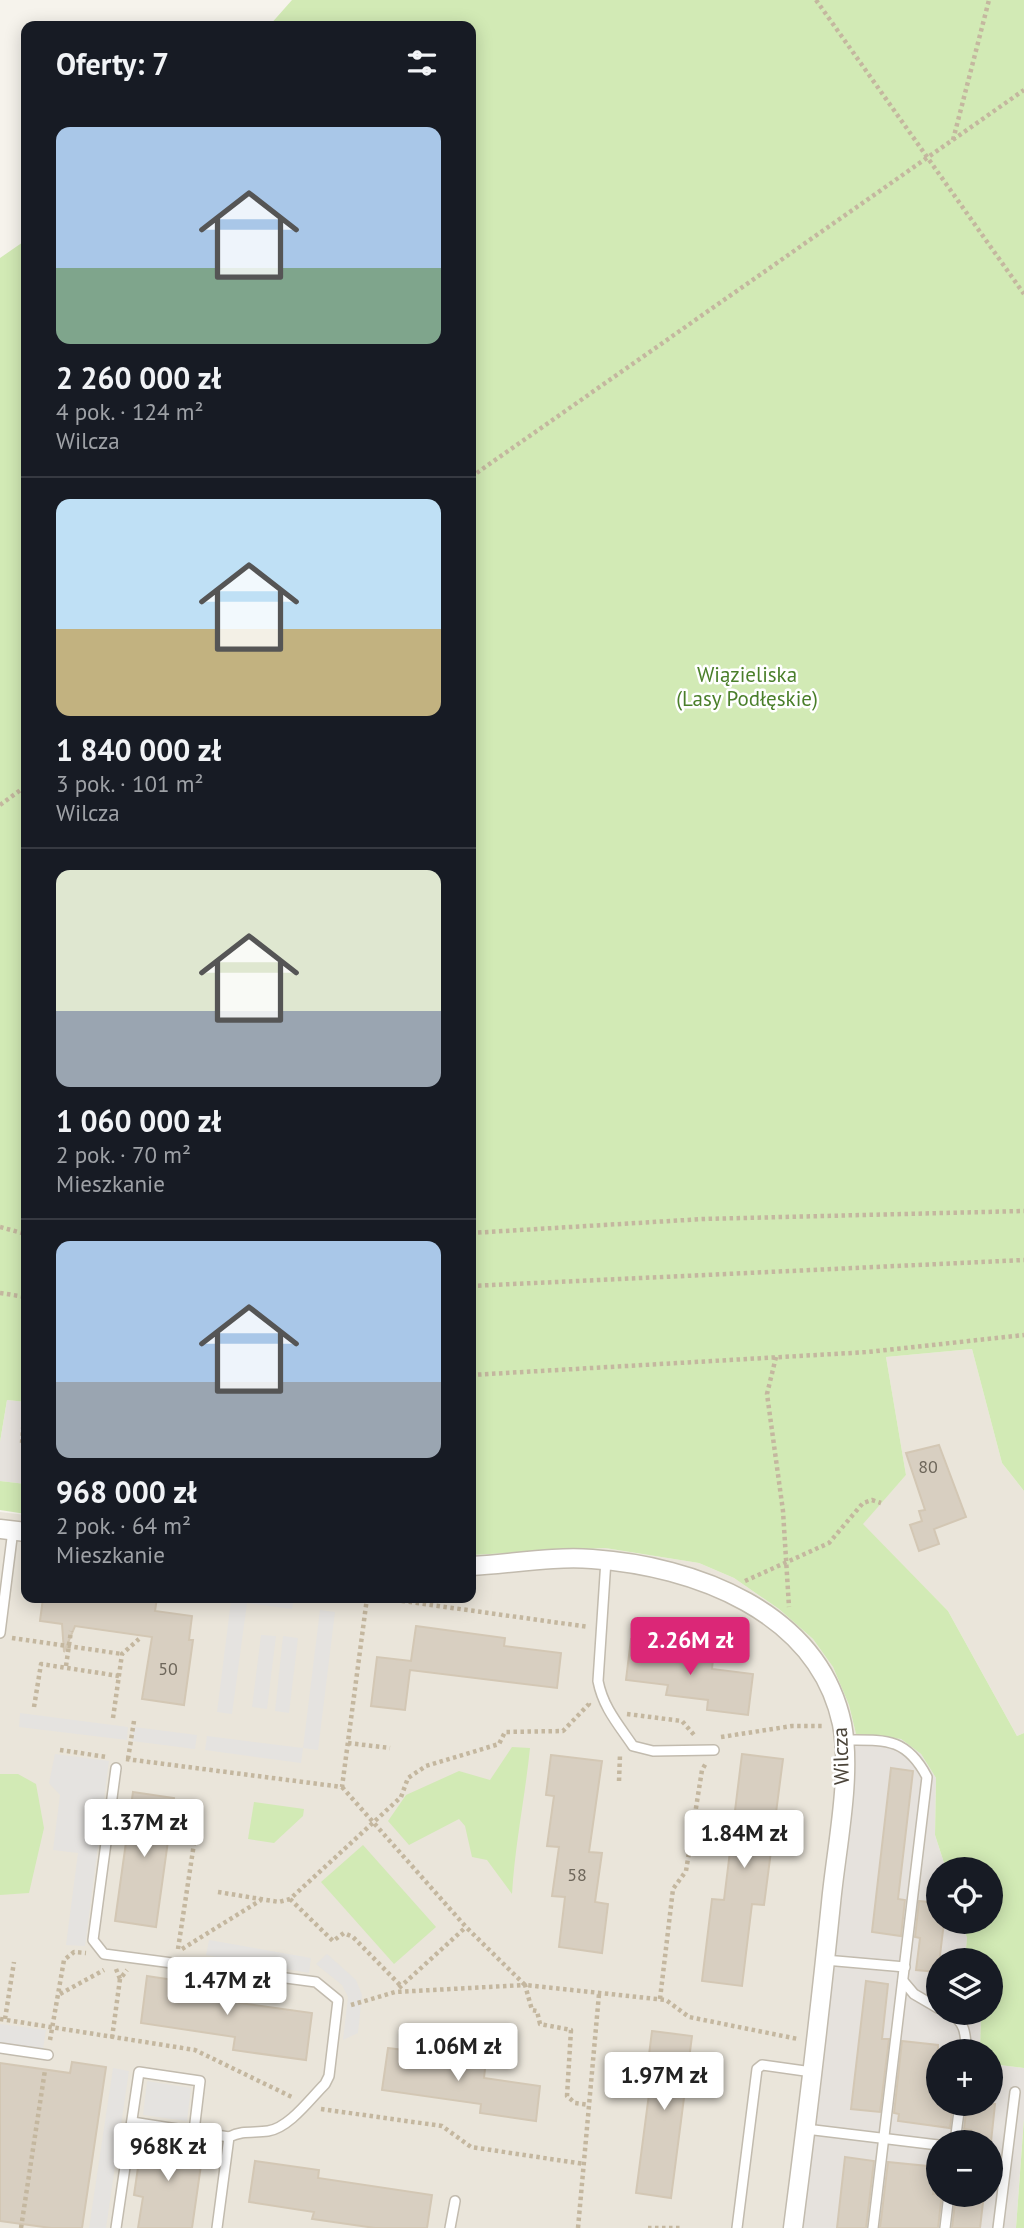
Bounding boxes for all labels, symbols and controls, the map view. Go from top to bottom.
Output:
text: Oferty: 7 [56,44,169,83]
icon: filters [403,44,441,82]
icon: home [186,172,312,298]
text: 2 260 000 zł [56,358,221,397]
text: 4 pok. · 124 m² [56,397,204,426]
text: Wilcza [56,426,120,455]
icon: home [186,544,312,670]
park label: Wiązieliska (Lasy Podłęskie) [676,661,818,712]
text: 1 840 000 zł [56,730,221,769]
text: 3 pok. · 101 m² [56,769,204,798]
text: Wilcza [56,798,120,827]
icon: home [186,915,312,1041]
text: 1 060 000 zł [56,1101,221,1140]
text: 2 pok. · 70 m² [56,1140,191,1169]
text: Mieszkanie [56,1169,165,1198]
icon: home [186,1286,312,1412]
house number: 80 [918,1455,938,1478]
text: 968 000 zł [56,1472,197,1511]
text: 2 pok. · 64 m² [56,1511,191,1540]
text: Mieszkanie [56,1540,165,1569]
pin: 2.26M zł [618,1618,762,1677]
text: 2.26M zł [647,1625,733,1654]
house number: 50 [158,1657,178,1680]
street label: Wilcza [826,1727,855,1786]
pin: 1.37M zł [72,1800,216,1859]
text: 1.37M zł [101,1807,187,1836]
pin: 1.84M zł [672,1811,816,1870]
text: 1.84M zł [701,1818,787,1847]
map controls [926,1857,1003,2207]
button: locate [926,1857,1003,1934]
house number: 58 [567,1863,587,1886]
button: layers [926,1948,1003,2025]
pin: 1.47M zł [155,1958,299,2017]
text: 1.47M zł [184,1965,270,1994]
pin: 1.06M zł [386,2024,530,2083]
text: 1.06M zł [415,2031,501,2060]
button: + [926,2039,1003,2116]
pin: 1.97M zł [592,2052,736,2112]
text: 1.97M zł [621,2060,707,2089]
pin: 968K zł [103,2124,233,2183]
button: − [926,2130,1003,2207]
text: 968K zł [130,2131,206,2160]

